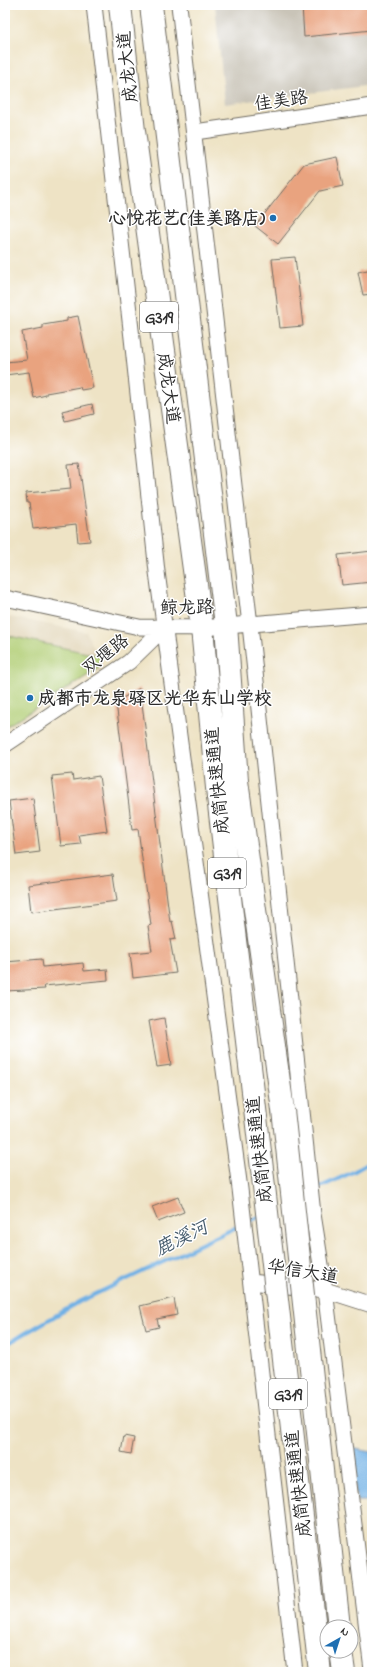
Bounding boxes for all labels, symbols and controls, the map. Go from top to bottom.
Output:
street label: 成龙大道 [112,30,146,104]
street label: 佳美路 [253,85,310,119]
place label: 心悦花艺(佳美路店) [108,207,266,233]
marker: 心悦花艺(佳美路店) [268,213,278,223]
road number: G319 [140,302,178,332]
street label: 成龙大道 [149,351,185,426]
street label: 鲸龙路 [160,596,214,622]
street label: 双堰路 [77,629,136,682]
place label: 成都市龙泉驿区光华东山学校 [38,687,272,713]
marker: 成都市龙泉驿区光华东山学校 [25,693,35,703]
street label: 成简快速通道 [200,726,238,836]
road number: G319 [208,858,246,888]
street label: 成简快速通道 [242,1095,280,1205]
water label: 鹿溪河 [151,1213,216,1264]
street label: 华信大道 [265,1255,340,1291]
road number: G319 [269,1379,307,1409]
street label: 成简快速通道 [281,1429,319,1539]
north arrow [319,1619,359,1659]
text: N [337,1623,353,1641]

